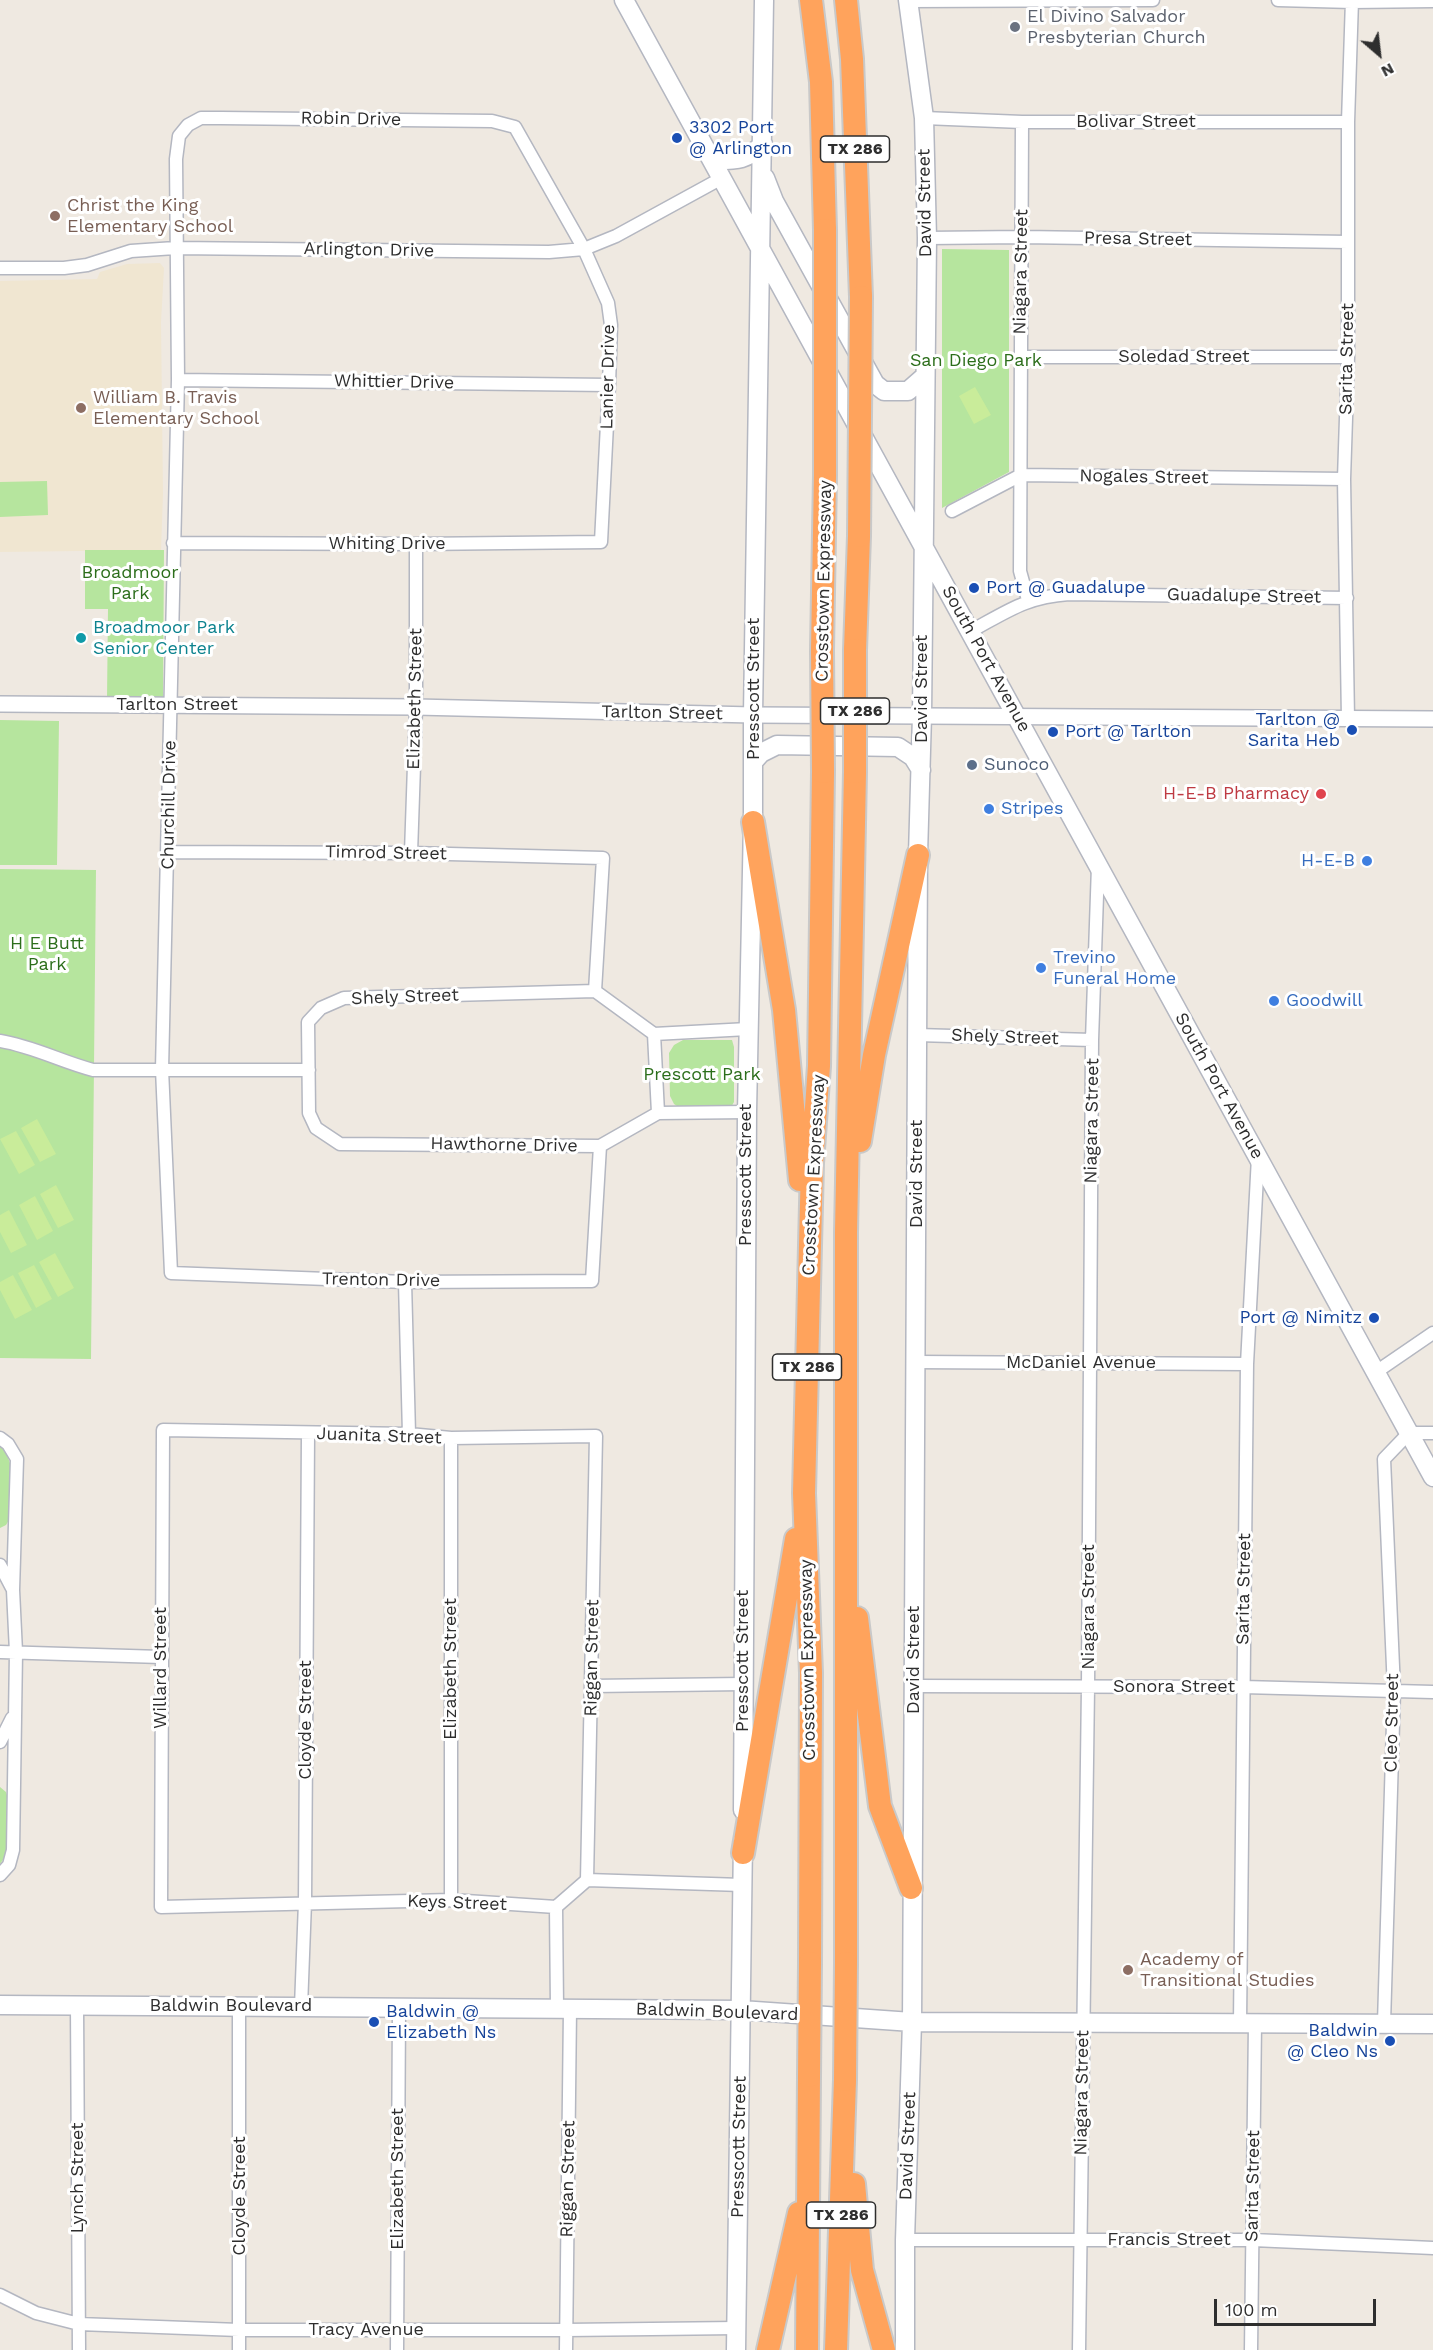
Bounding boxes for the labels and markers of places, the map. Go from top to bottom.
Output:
place label: El Divino Salvador Presbyterian Church [1027,6,1206,48]
marker: El Divino Salvador Presbyterian Church [1008,20,1022,34]
place label: 3302 Port @ Arlington [689,117,792,160]
marker: 3302 Port @ Arlington [670,131,684,145]
place label: Christ the King Elementary School [67,195,233,238]
marker: Christ the King Elementary School [48,209,62,223]
place label: William B. Travis Elementary School [93,387,259,430]
marker: William B. Travis Elementary School [74,401,88,415]
place label: Port @ Guadalupe [986,577,1146,599]
marker: Port @ Guadalupe [967,581,981,595]
place label: Broadmoor Park Senior Center [93,617,235,660]
marker: Broadmoor Park Senior Center [74,631,88,645]
place label: Tarlton @ Sarita Heb [1248,709,1340,752]
place label: Port @ Tarlton [1065,721,1192,743]
marker: Tarlton @ Sarita Heb [1345,723,1359,737]
marker: Port @ Tarlton [1046,725,1060,739]
place label: Sunoco [984,754,1049,776]
marker: Sunoco [965,758,979,772]
place label: H-E-B Pharmacy [1163,783,1309,805]
marker: H-E-B Pharmacy [1314,787,1328,801]
place label: Stripes [1001,798,1063,820]
marker: Stripes [982,802,996,816]
place label: H-E-B [1301,850,1355,872]
marker: H-E-B [1360,854,1374,868]
place label: Trevino Funeral Home [1053,947,1176,990]
marker: Trevino Funeral Home [1034,961,1048,975]
place label: Goodwill [1286,990,1363,1012]
marker: Goodwill [1267,994,1281,1008]
place label: Port @ Nimitz [1239,1307,1362,1329]
marker: Port @ Nimitz [1367,1311,1381,1325]
place label: Academy of Transitional Studies [1140,1949,1315,1992]
marker: Academy of Transitional Studies [1121,1963,1135,1977]
place label: Baldwin @ Elizabeth Ns [386,2001,496,2044]
marker: Baldwin @ Elizabeth Ns [367,2015,381,2029]
place label: Baldwin @ Cleo Ns [1287,2020,1378,2062]
marker: Baldwin @ Cleo Ns [1383,2034,1397,2048]

